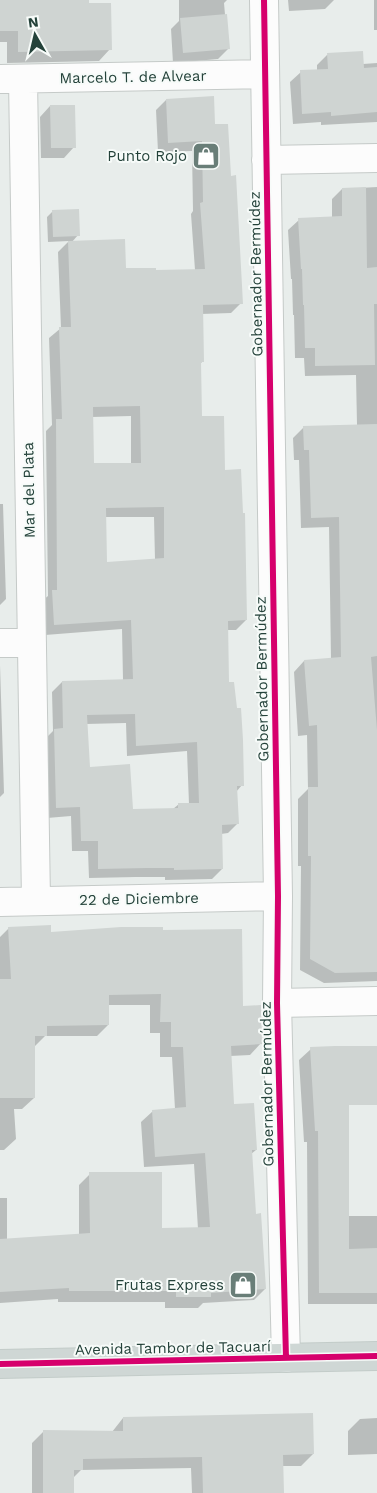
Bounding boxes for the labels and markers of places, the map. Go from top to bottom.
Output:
shop icon: Punto Rojo [191,141,221,171]
place label: Punto Rojo [107,147,187,165]
shop icon: Frutas Express [228,1270,258,1300]
place label: Frutas Express [115,1276,224,1294]

